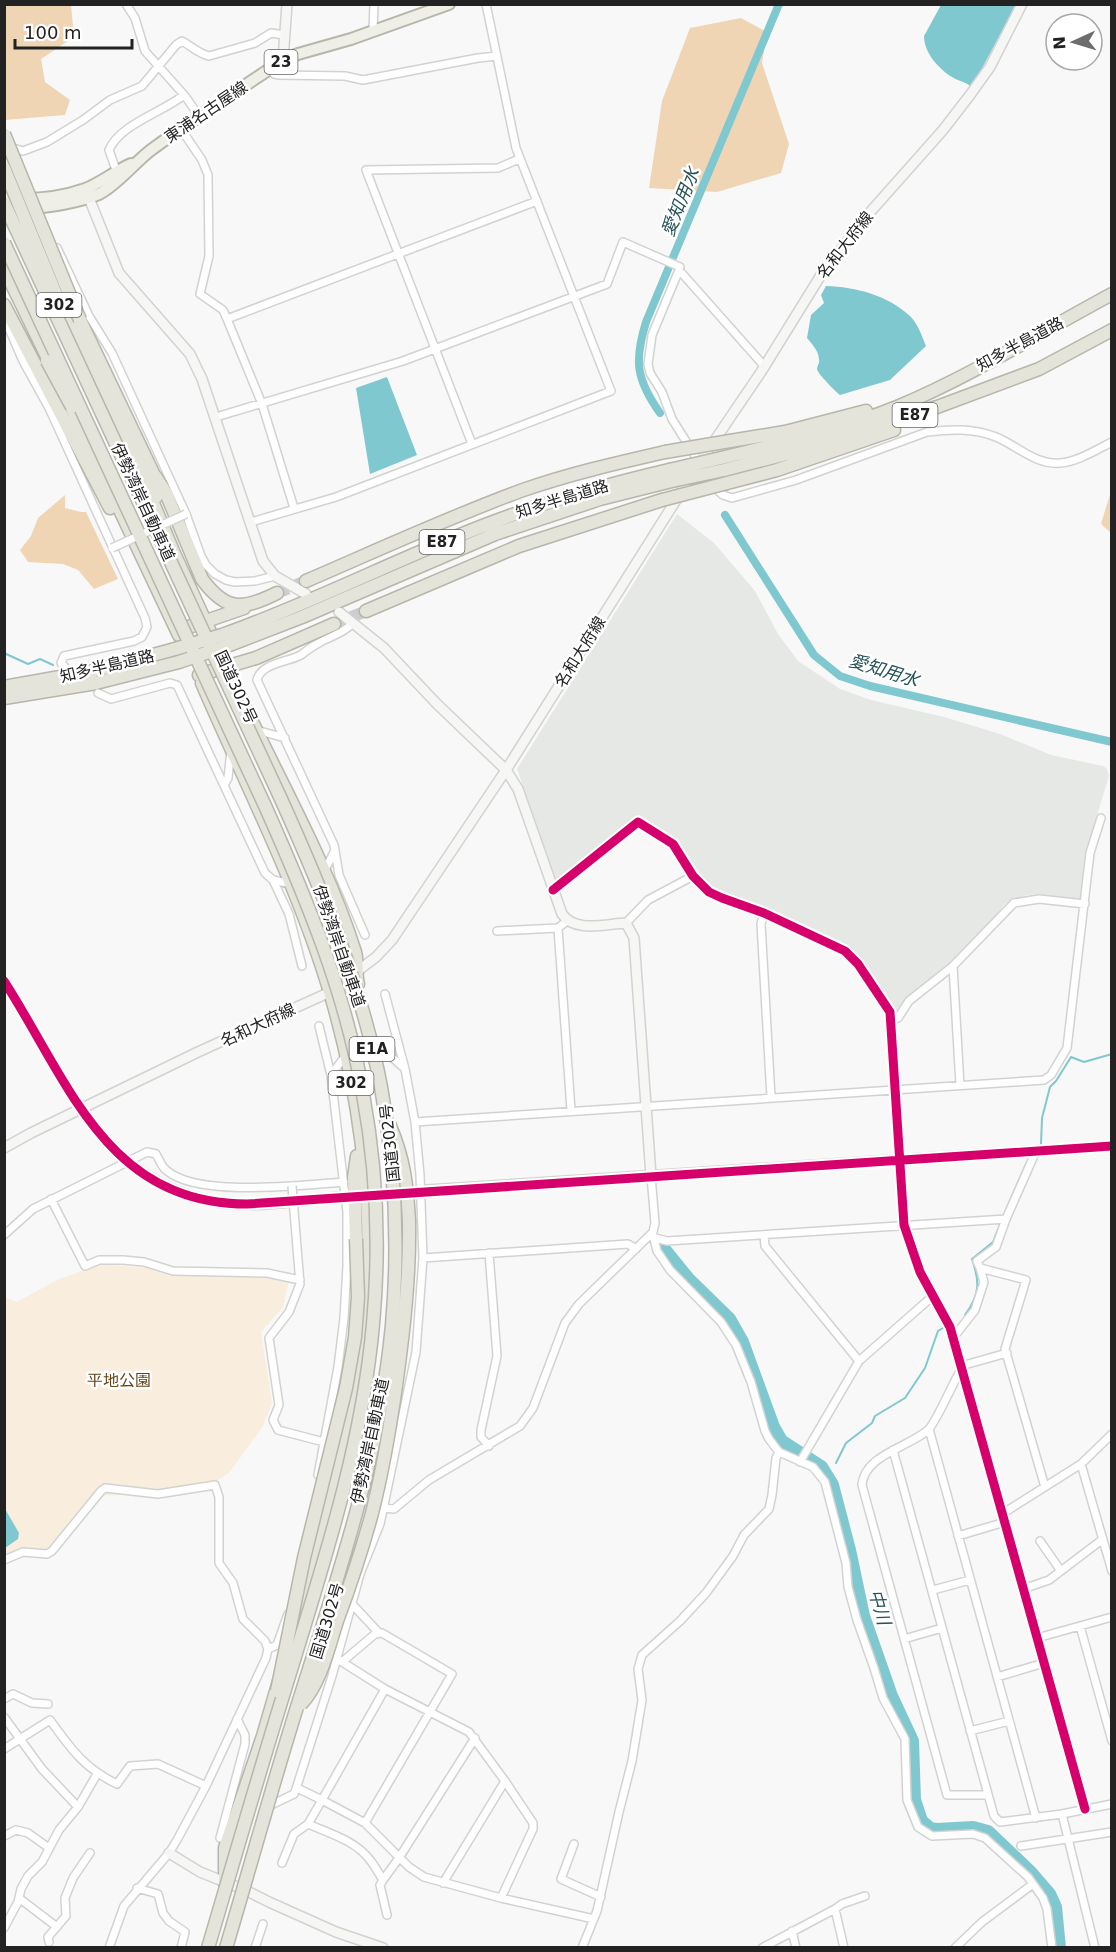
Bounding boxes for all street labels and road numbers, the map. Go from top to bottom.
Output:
road number: 23 [264,50,298,74]
street label: 東浦名古屋線 [161,77,251,147]
street label: 名和大府線 [813,208,877,282]
road number: 302 [36,293,82,317]
street label: 知多半島道路 [973,313,1067,375]
road number: E87 [892,403,938,427]
street label: 伊勢湾岸自動車道 [107,440,179,564]
street label: 知多半島道路 [513,476,611,522]
road number: E87 [420,530,464,554]
street label: 名和大府線 [551,613,609,691]
street label: 知多半島道路 [58,646,156,686]
street label: 国道302号 [211,647,261,727]
street label: 伊勢湾岸自動車道 [309,882,369,1010]
street label: 名和大府線 [218,999,298,1051]
road number: E1A [350,1037,394,1061]
road number: 302 [328,1071,374,1095]
street label: 国道302号 [376,1103,404,1183]
street label: 伊勢湾岸自動車道 [347,1376,393,1506]
street label: 国道302号 [306,1581,348,1661]

